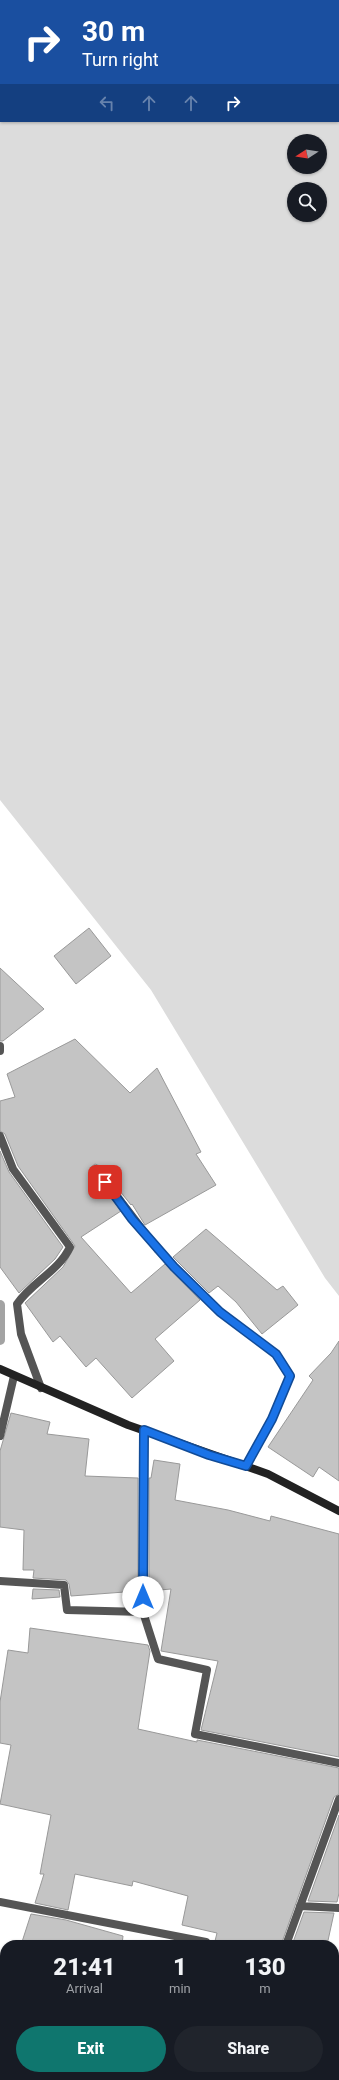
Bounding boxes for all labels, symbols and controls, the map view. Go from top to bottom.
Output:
text: 30 m [82,15,145,48]
icon: right [16,16,68,68]
text: Turn right [82,49,159,70]
icon: left [96,92,118,114]
icon: ahead [138,92,160,114]
icon: ahead [180,92,202,114]
icon: right [222,92,244,114]
north arrow [287,134,327,174]
map controls [287,134,327,222]
button: search [287,182,327,222]
pin [88,1165,122,1199]
icon: arrive [94,1171,116,1193]
position arrow [122,1576,164,1618]
text: 21:41 [53,1953,116,1981]
text: 1 [173,1953,187,1981]
text: 130 [244,1953,286,1981]
text: Arrival [66,1981,103,1996]
text: min [169,1981,191,1996]
text: m [259,1981,271,1996]
button: Exit [16,2026,166,2072]
button: Share [174,2026,323,2072]

